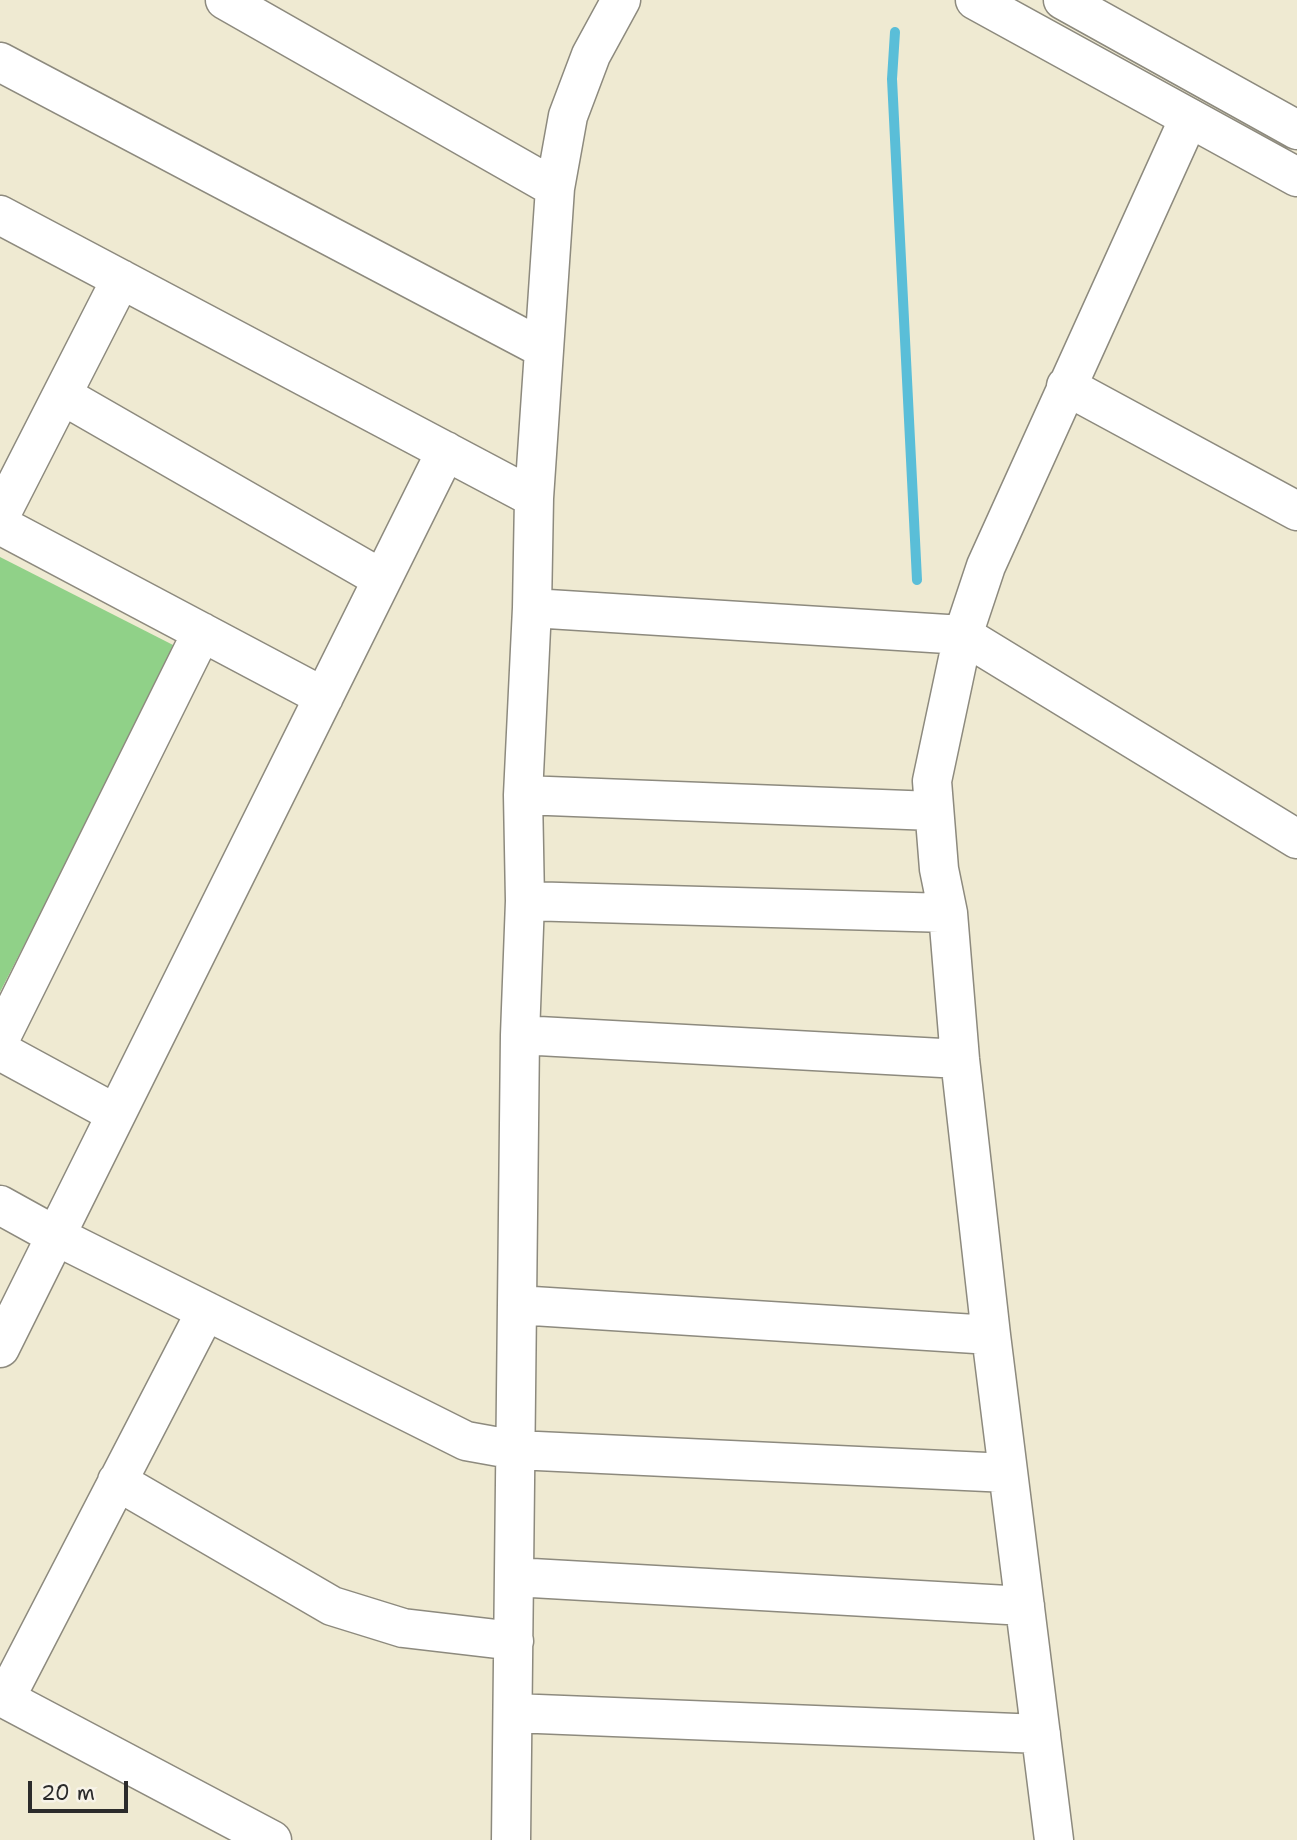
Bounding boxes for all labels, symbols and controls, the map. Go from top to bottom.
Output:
scale bar [32,1766,131,1810]
text: 20 m [41,1779,95,1807]

